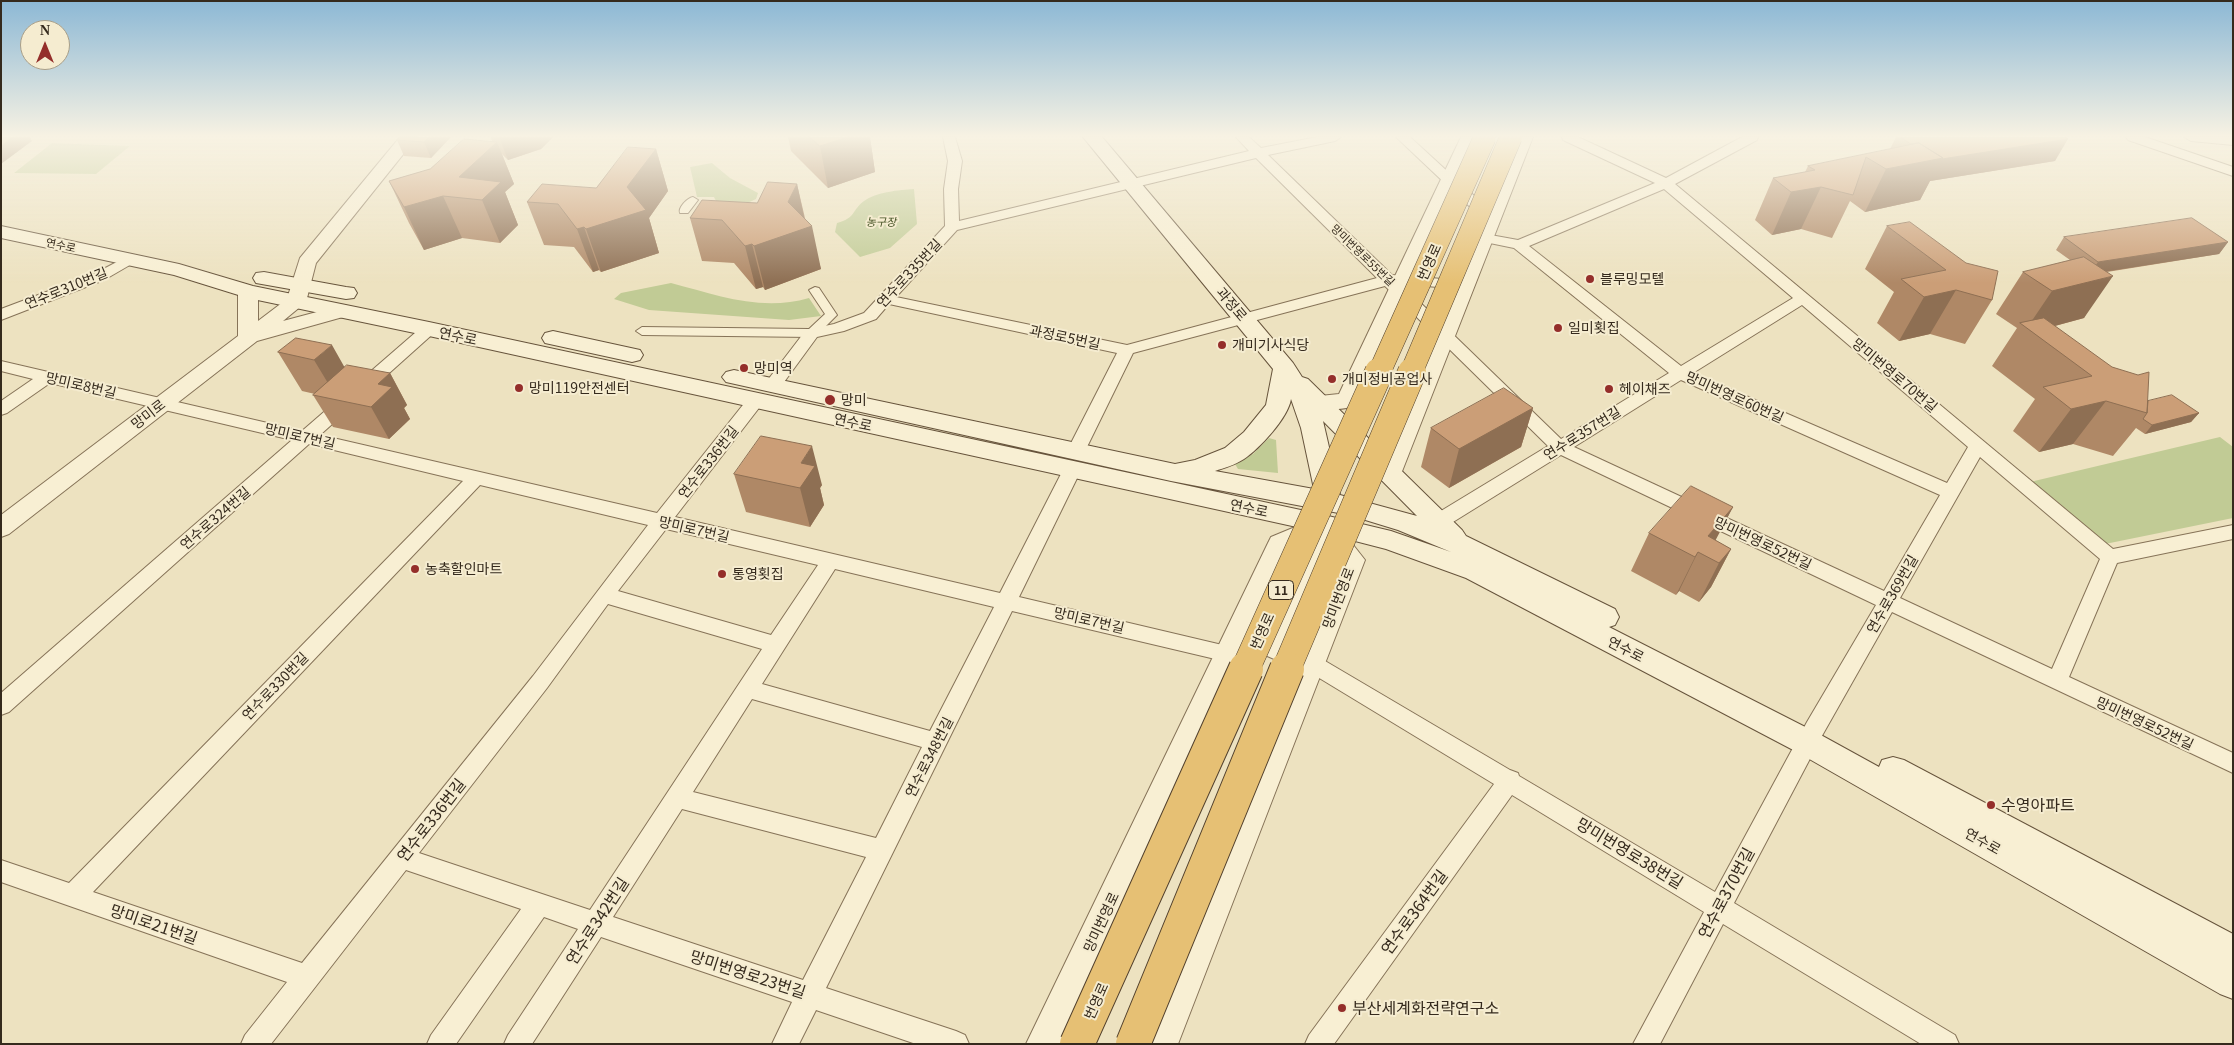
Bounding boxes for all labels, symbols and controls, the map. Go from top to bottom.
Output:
north arrow [20,20,70,70]
text: N [40,23,50,38]
park label: 농구장 [866,215,896,229]
street label: 망미번영로55번길 [1329,221,1397,289]
street label: 연수로 [45,235,77,255]
street label: 연수로335번길 [873,235,945,311]
street label: 번영로 [1413,241,1445,283]
street label: 연수로310번길 [22,264,110,312]
place label: 블루밍모텔 [1600,271,1664,287]
marker: 블루밍모텔 [1584,273,1596,285]
street label: 과정로 [1213,284,1251,324]
place label: 일미횟집 [1568,320,1620,336]
street label: 과정로5번길 [1028,321,1102,353]
marker: 일미횟집 [1552,322,1564,334]
street label: 연수로 [437,324,479,348]
street label: 망미번영로70번길 [1849,335,1941,415]
place label: 개미기사식당 [1232,337,1309,353]
marker: 개미기사식당 [1216,339,1228,351]
place label: 망미역 [754,360,793,376]
marker: 망미역 [738,362,750,374]
street label: 망미번영로60번길 [1683,368,1787,426]
street label: 망미로8번길 [44,369,118,401]
place label: 개미정비공업사 [1342,371,1432,387]
marker: 개미정비공업사 [1326,373,1338,385]
place label: 망미119안전센터 [529,380,630,396]
place label: 헤이채즈 [1619,381,1671,397]
marker: 망미119안전센터 [513,382,525,394]
marker: 헤이채즈 [1603,383,1615,395]
place label: 망미 [841,392,867,408]
marker: 망미 [823,393,837,407]
street label: 망미로 [128,395,168,433]
street label: 연수로357번길 [1540,403,1624,463]
street label: 연수로 [832,410,874,434]
street label: 망미로7번길 [263,420,337,452]
street label: 연수로336번길 [674,422,742,502]
street label: 연수로324번길 [176,483,254,553]
street label: 연수로 [1228,496,1270,520]
street label: 망미로7번길 [657,513,731,545]
street label: 망미번영로52번길 [1712,513,1814,573]
street label: 연수로369번길 [1863,552,1921,636]
place label: 농축할인마트 [425,561,502,577]
marker: 농축할인마트 [409,563,421,575]
street label: 망미번영로 [1319,565,1357,631]
place label: 통영횟집 [732,566,784,582]
marker: 통영횟집 [716,568,728,580]
road number: 11 [1268,580,1294,600]
street label: 망미로7번길 [1052,604,1126,636]
street label: 번영로 [1246,610,1278,652]
street label: 연수로 [1605,633,1647,665]
street label: 연수로330번길 [238,649,312,723]
street label: 망미번영로52번길 [2094,693,2196,753]
street label: 연수로348번길 [902,714,956,800]
street label: 연수로336번길 [393,775,469,865]
place label: 수영아파트 [2001,795,2075,815]
marker: 수영아파트 [1985,799,1997,811]
street label: 망미번영로38번길 [1573,814,1687,892]
street label: 연수로 [1962,824,2004,858]
street label: 연수로370번길 [1694,844,1758,942]
street label: 연수로364번길 [1377,866,1451,958]
street label: 연수로342번길 [562,874,632,968]
street label: 망미번영로 [1080,889,1122,955]
street label: 망미로21번길 [108,900,200,948]
street label: 망미번영로23번길 [688,946,808,1002]
street label: 번영로 [1080,980,1112,1022]
place label: 부산세계화전략연구소 [1352,998,1499,1018]
marker: 부산세계화전략연구소 [1336,1002,1348,1014]

